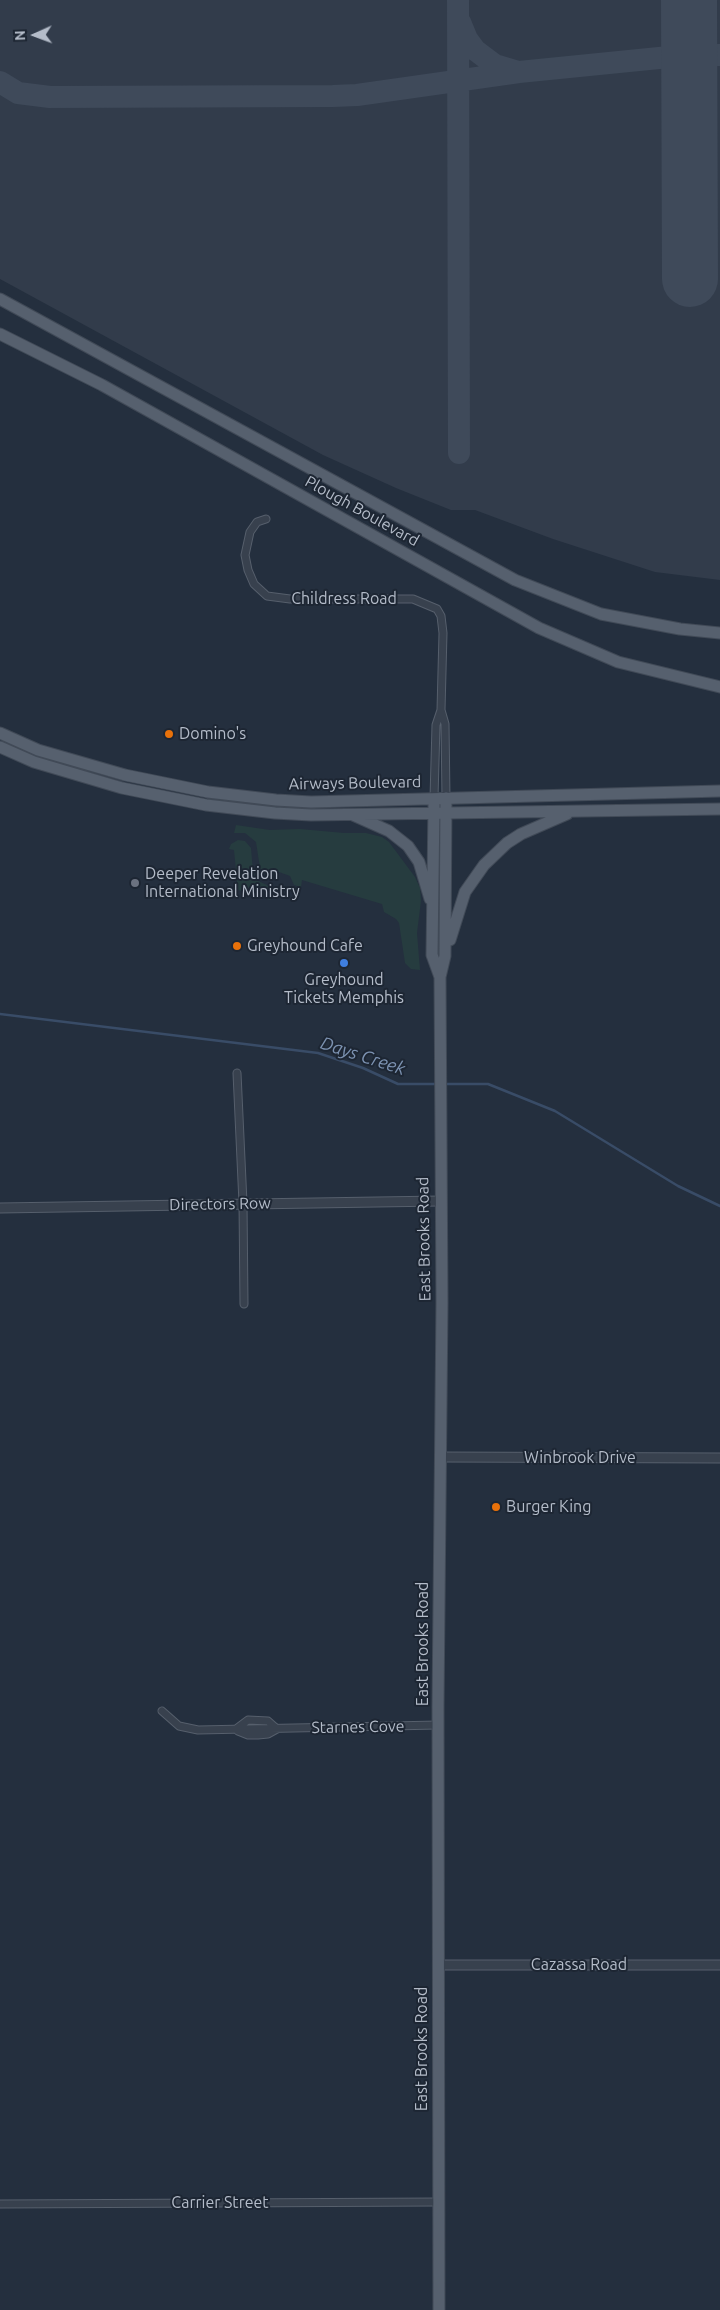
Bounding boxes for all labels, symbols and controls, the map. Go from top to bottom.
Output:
north arrow [10,10,60,60]
text: N [12,30,28,41]
street label: Plough Boulevard [302,472,422,550]
street label: Childress Road [291,589,397,609]
place label: Domino's [179,724,246,744]
marker: Domino's [163,728,175,740]
street label: Airways Boulevard [288,772,422,794]
place label: Deeper Revelation International Ministry [145,864,300,902]
marker: Deeper Revelation International Ministry [129,877,141,889]
place label: Greyhound Cafe [247,936,363,956]
marker: Greyhound Cafe [231,940,243,952]
marker: Greyhound Tickets Memphis [338,957,350,969]
place label: Greyhound Tickets Memphis [284,970,404,1008]
water label: Days Creek [318,1032,408,1080]
street label: East Brooks Road [413,1177,435,1301]
street label: Directors Row [169,1194,271,1214]
street label: Winbrook Drive [524,1448,636,1468]
place label: Burger King [506,1497,591,1517]
marker: Burger King [490,1501,502,1513]
street label: East Brooks Road [413,1582,433,1706]
street label: Starnes Cove [311,1717,405,1737]
street label: Cazassa Road [531,1955,627,1975]
street label: East Brooks Road [412,1987,432,2111]
street label: Carrier Street [171,2193,269,2213]

